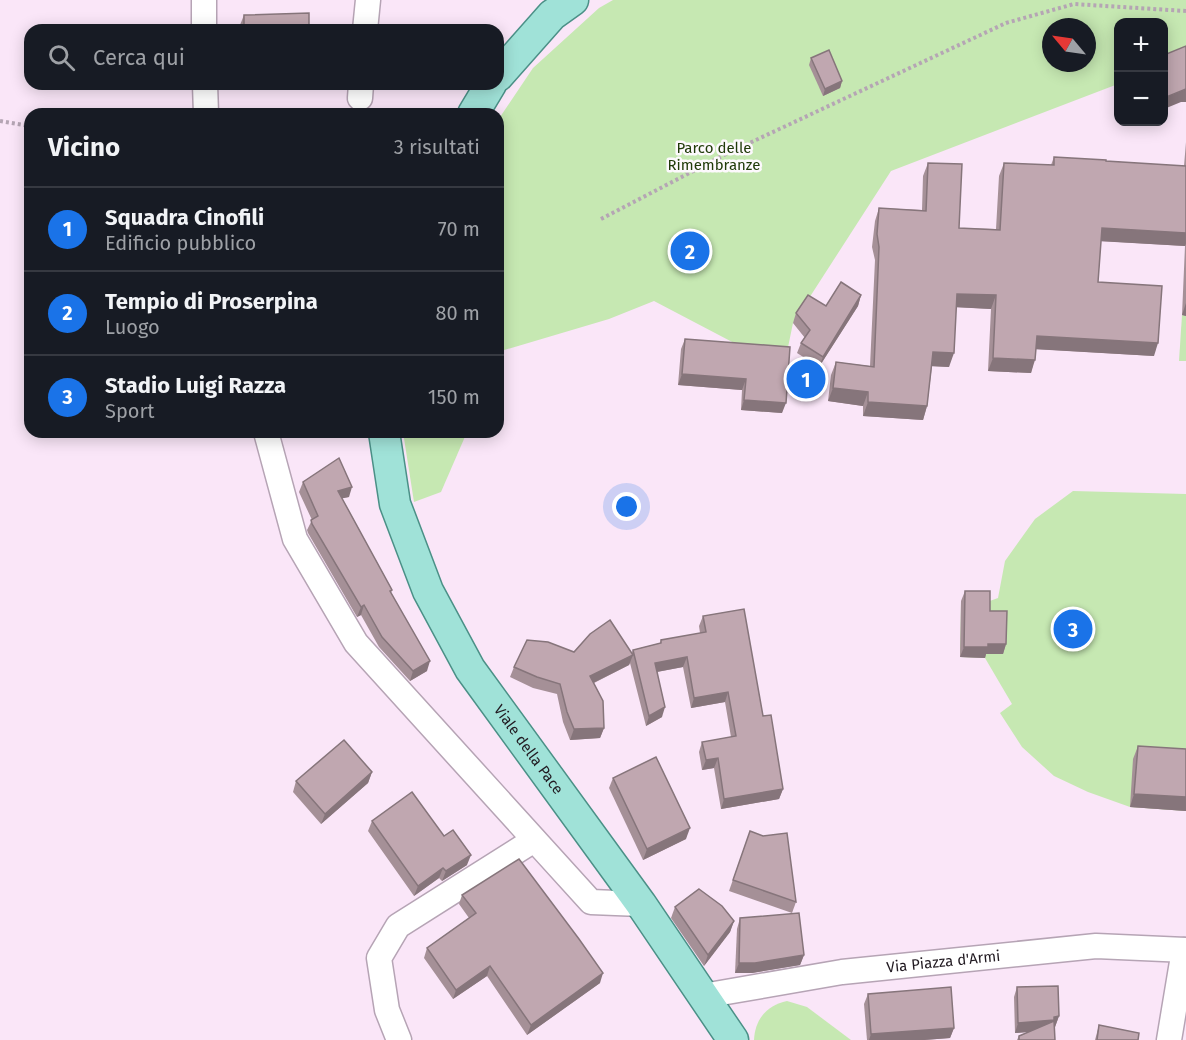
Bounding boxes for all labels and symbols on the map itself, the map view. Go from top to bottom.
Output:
north arrow [1042,18,1096,72]
park label: Parco delle Rimembranze [668,139,760,174]
pin: 2 [670,228,710,274]
pin: 1 [786,356,826,401]
your location [612,492,641,521]
pin: 3 [1054,606,1092,652]
street label: Viale della Pace [490,701,567,798]
street label: Via Piazza d'Armi [886,947,1001,976]

